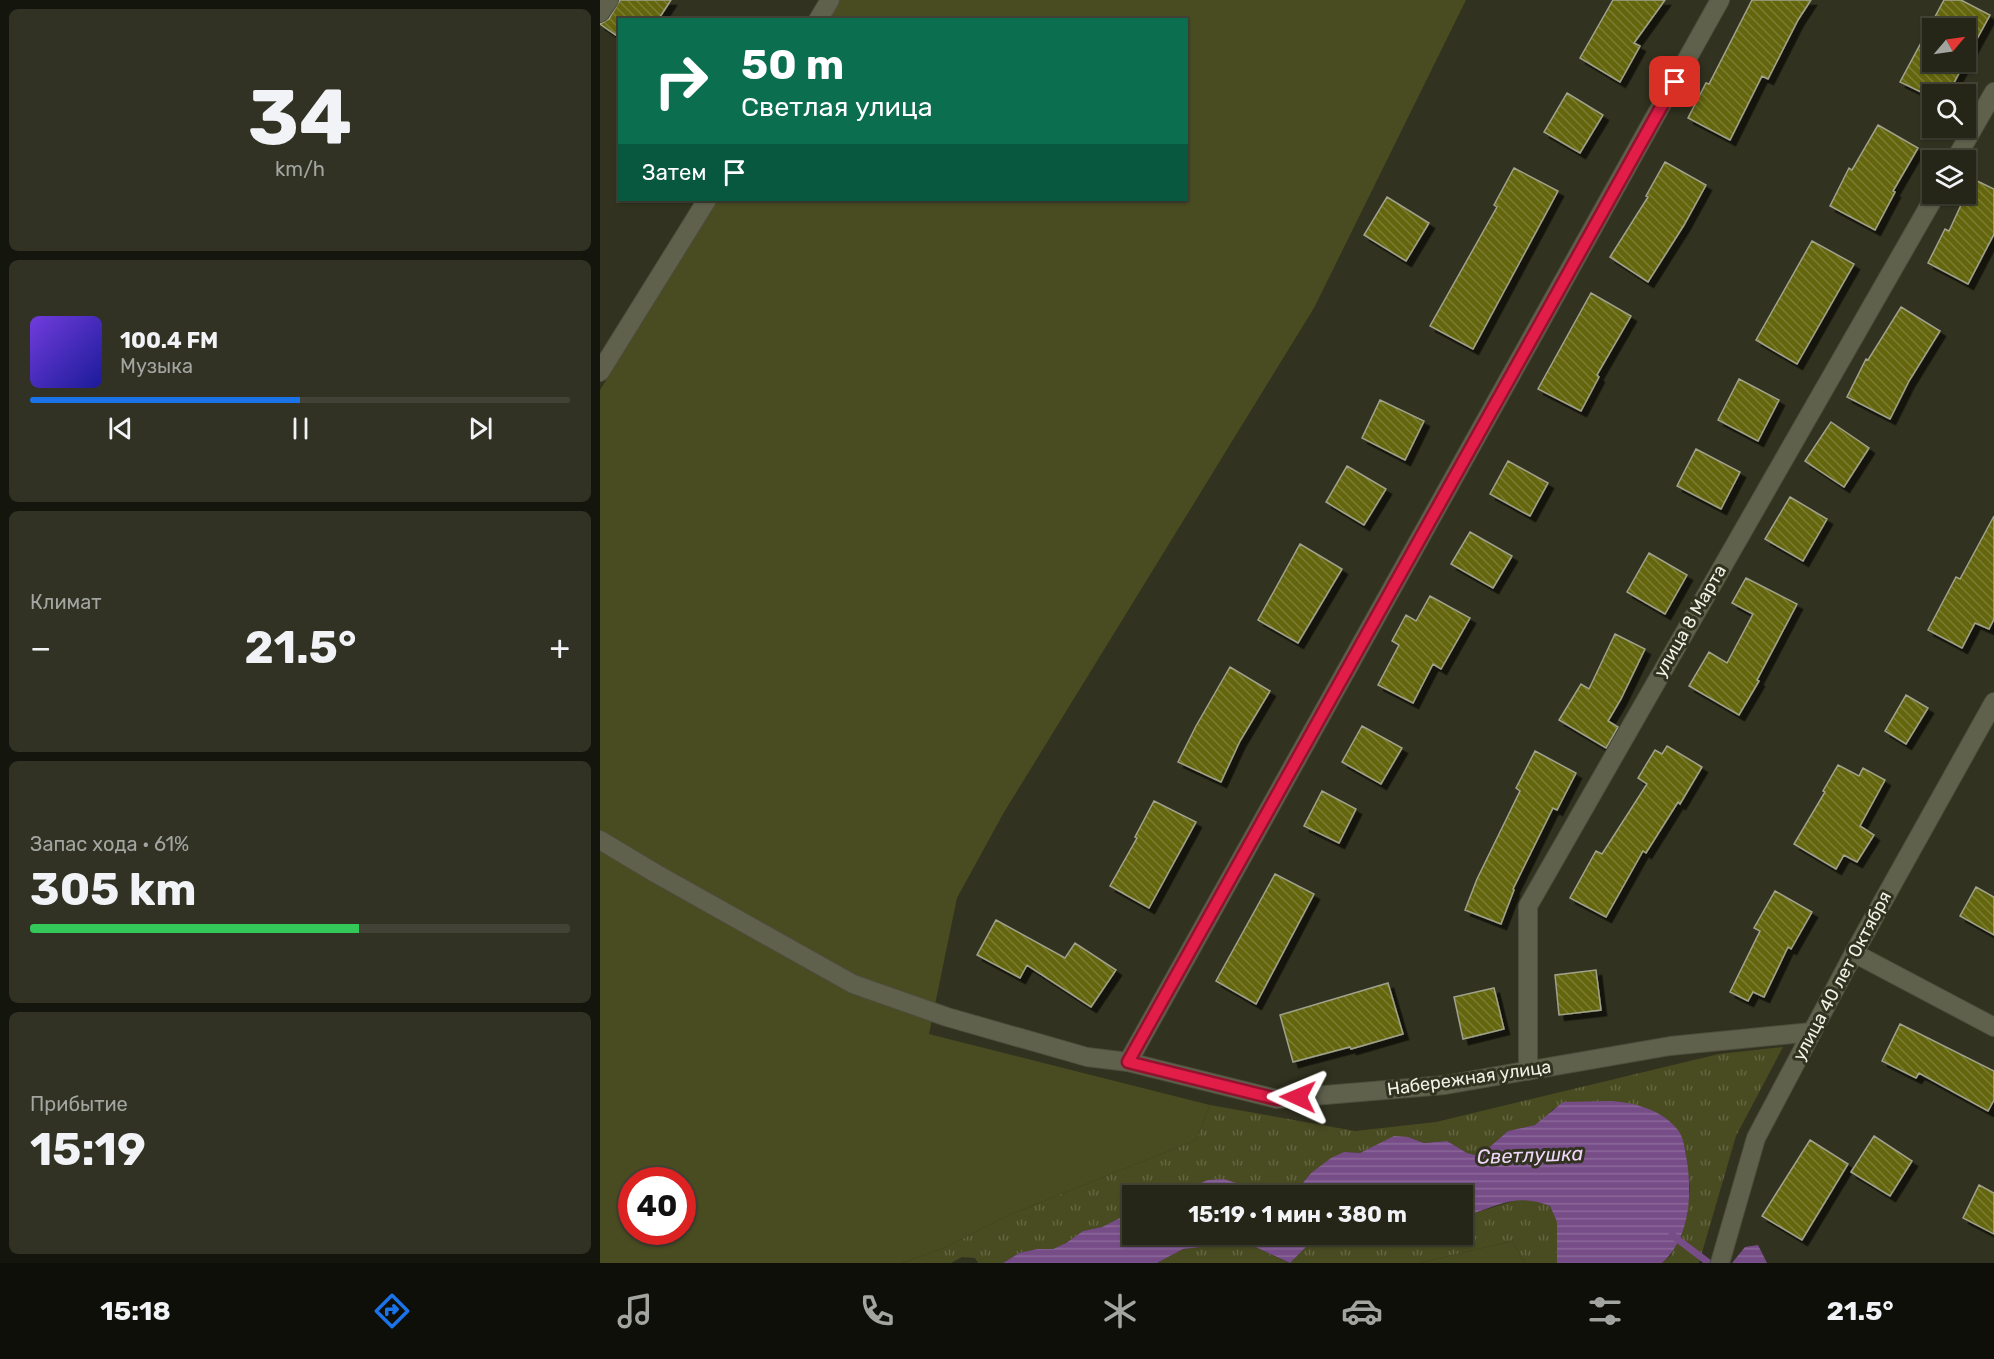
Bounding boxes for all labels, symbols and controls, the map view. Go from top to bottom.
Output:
north arrow [1922,18,1976,72]
map controls [1922,18,1976,204]
text: 50 m [741,40,844,90]
icon: right [642,42,720,120]
pin [1649,56,1700,107]
icon: arrive [1658,65,1691,98]
text: 34 [248,71,352,164]
button: search [1922,84,1976,138]
text: Светлая улица [741,91,933,123]
button: layers [1922,150,1976,204]
icon: arrive [718,156,751,189]
text: km/h [275,157,325,181]
text: Затем [642,159,706,186]
text: 100.4 FM [120,327,218,354]
text: Музыка [120,354,193,378]
icon: previous [104,412,137,445]
icon: pause [284,412,317,445]
icon: next [464,412,497,445]
street label: улица 8 Марта [1649,561,1731,681]
text: Климат [30,590,102,614]
text: 21.5° [244,621,356,674]
text: − [30,628,51,667]
text: + [549,628,570,667]
text: Запас хода · 61% [30,832,189,856]
text: 305 km [30,863,196,916]
street label: улица 40 лет Октября [1788,887,1896,1065]
street label: Набережная улица [1386,1056,1552,1100]
position arrow [1266,1065,1330,1129]
text: Прибытие [30,1092,128,1116]
text: 15:19 [30,1123,146,1176]
water label: Светлушка [1476,1141,1584,1169]
speed limit sign: 40 [618,1167,696,1245]
text: 15:19 · 1 мин · 380 m [1188,1201,1407,1228]
icon: directions [371,1290,413,1332]
icon: music [614,1290,656,1332]
icon: phone [856,1290,898,1332]
icon: climate [1099,1290,1141,1332]
icon: car [1341,1290,1383,1332]
icon: filters [1584,1290,1626,1332]
text: 15:18 [100,1295,171,1327]
text: 21.5° [1826,1295,1894,1327]

